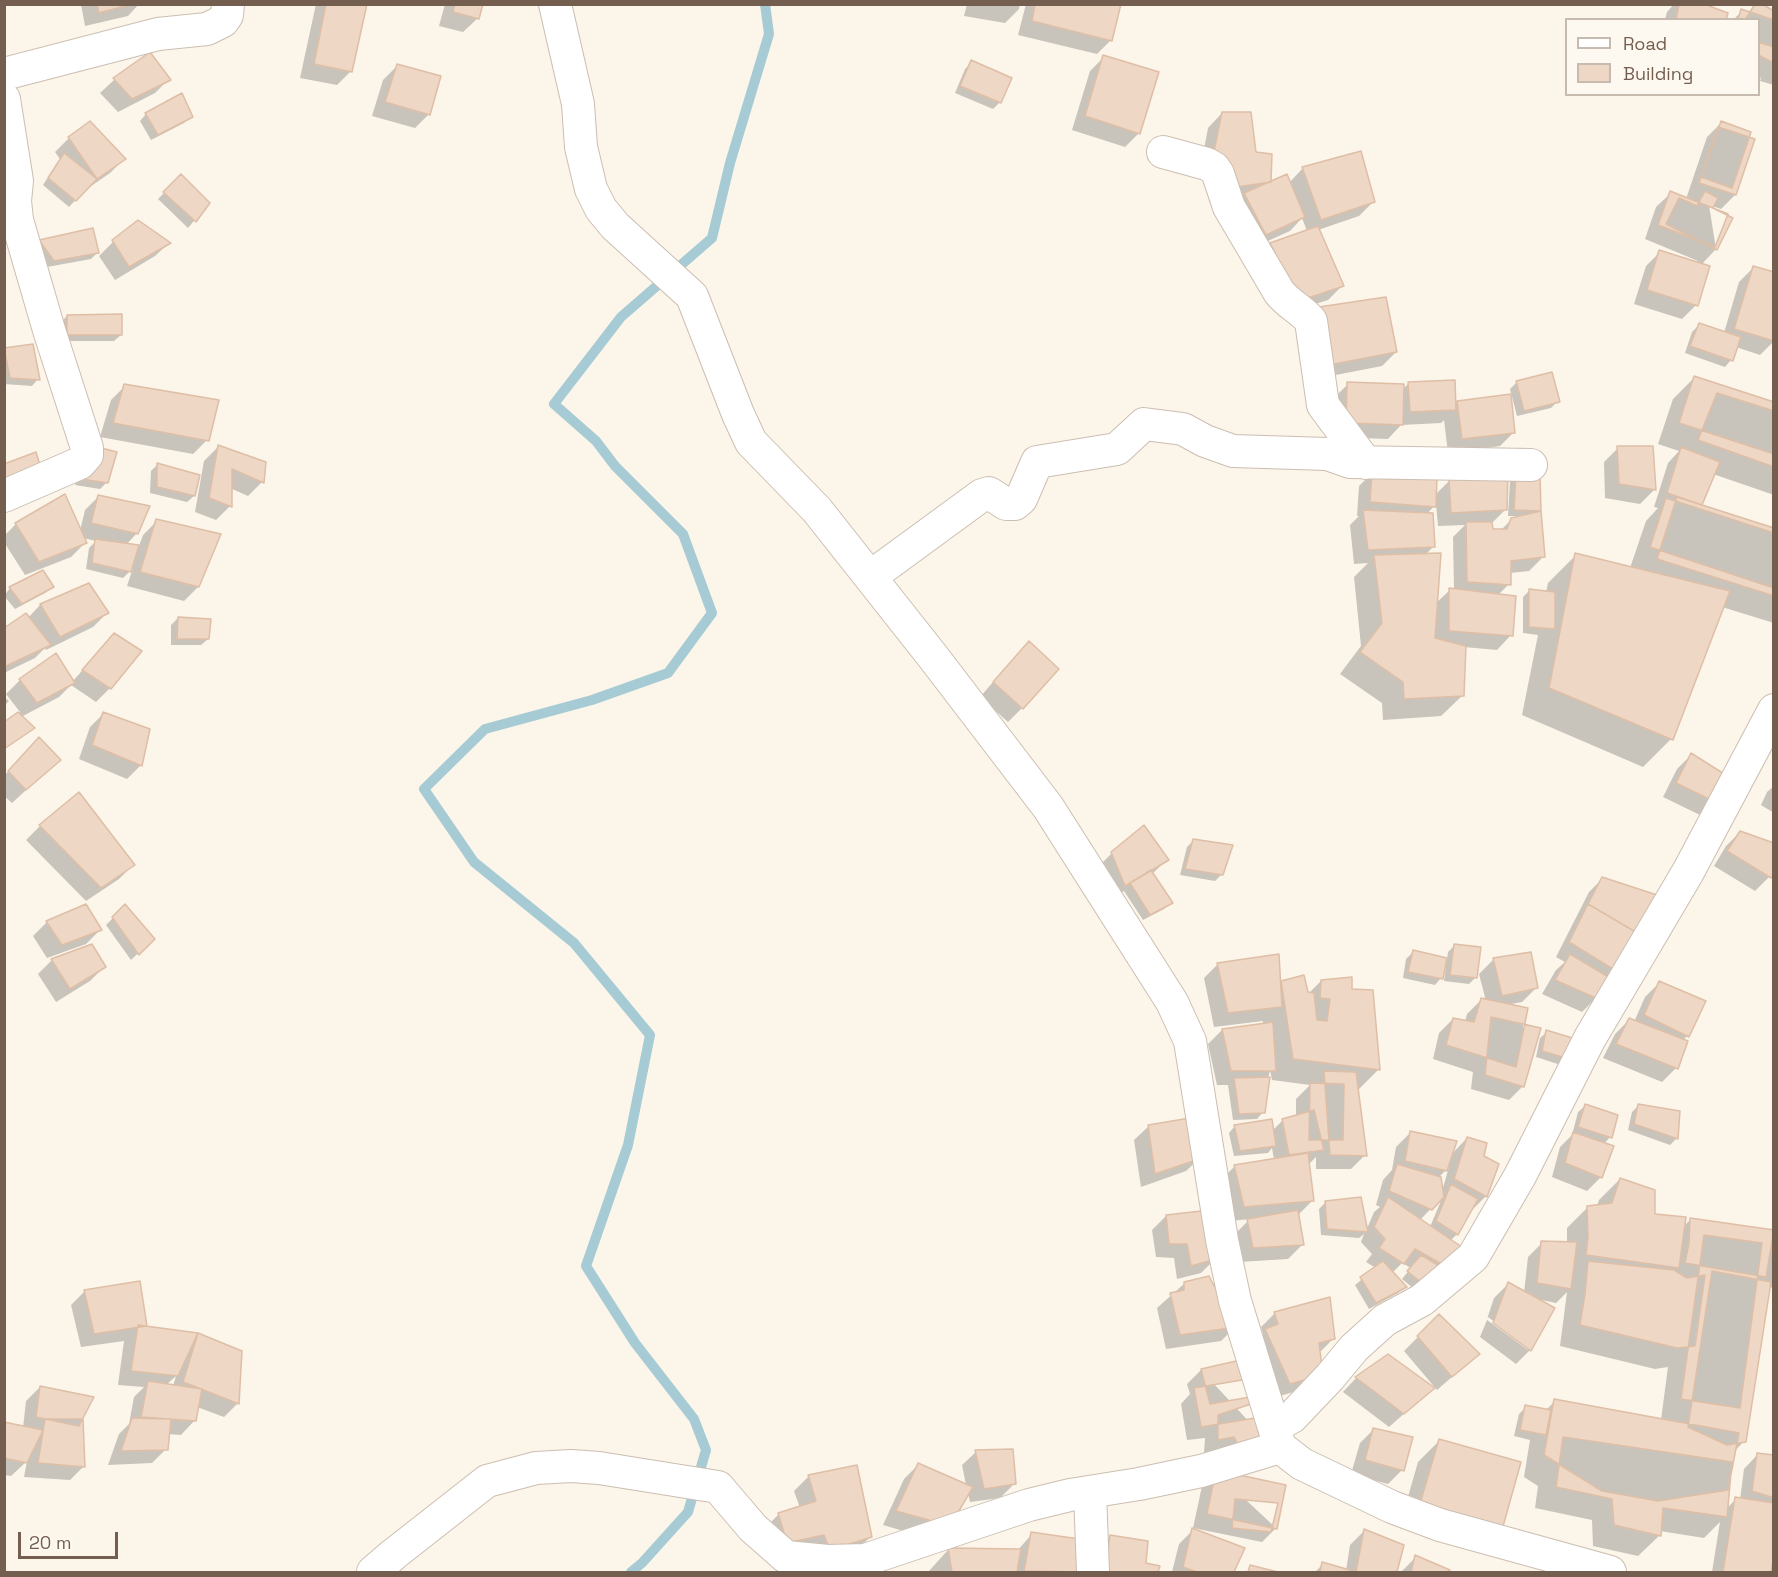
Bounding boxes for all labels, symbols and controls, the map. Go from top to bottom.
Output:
legend [1565,18,1760,96]
text: Road [1623,32,1667,55]
text: Building [1623,62,1693,85]
scale bar [21,1520,122,1558]
text: 20 m [29,1531,72,1554]

